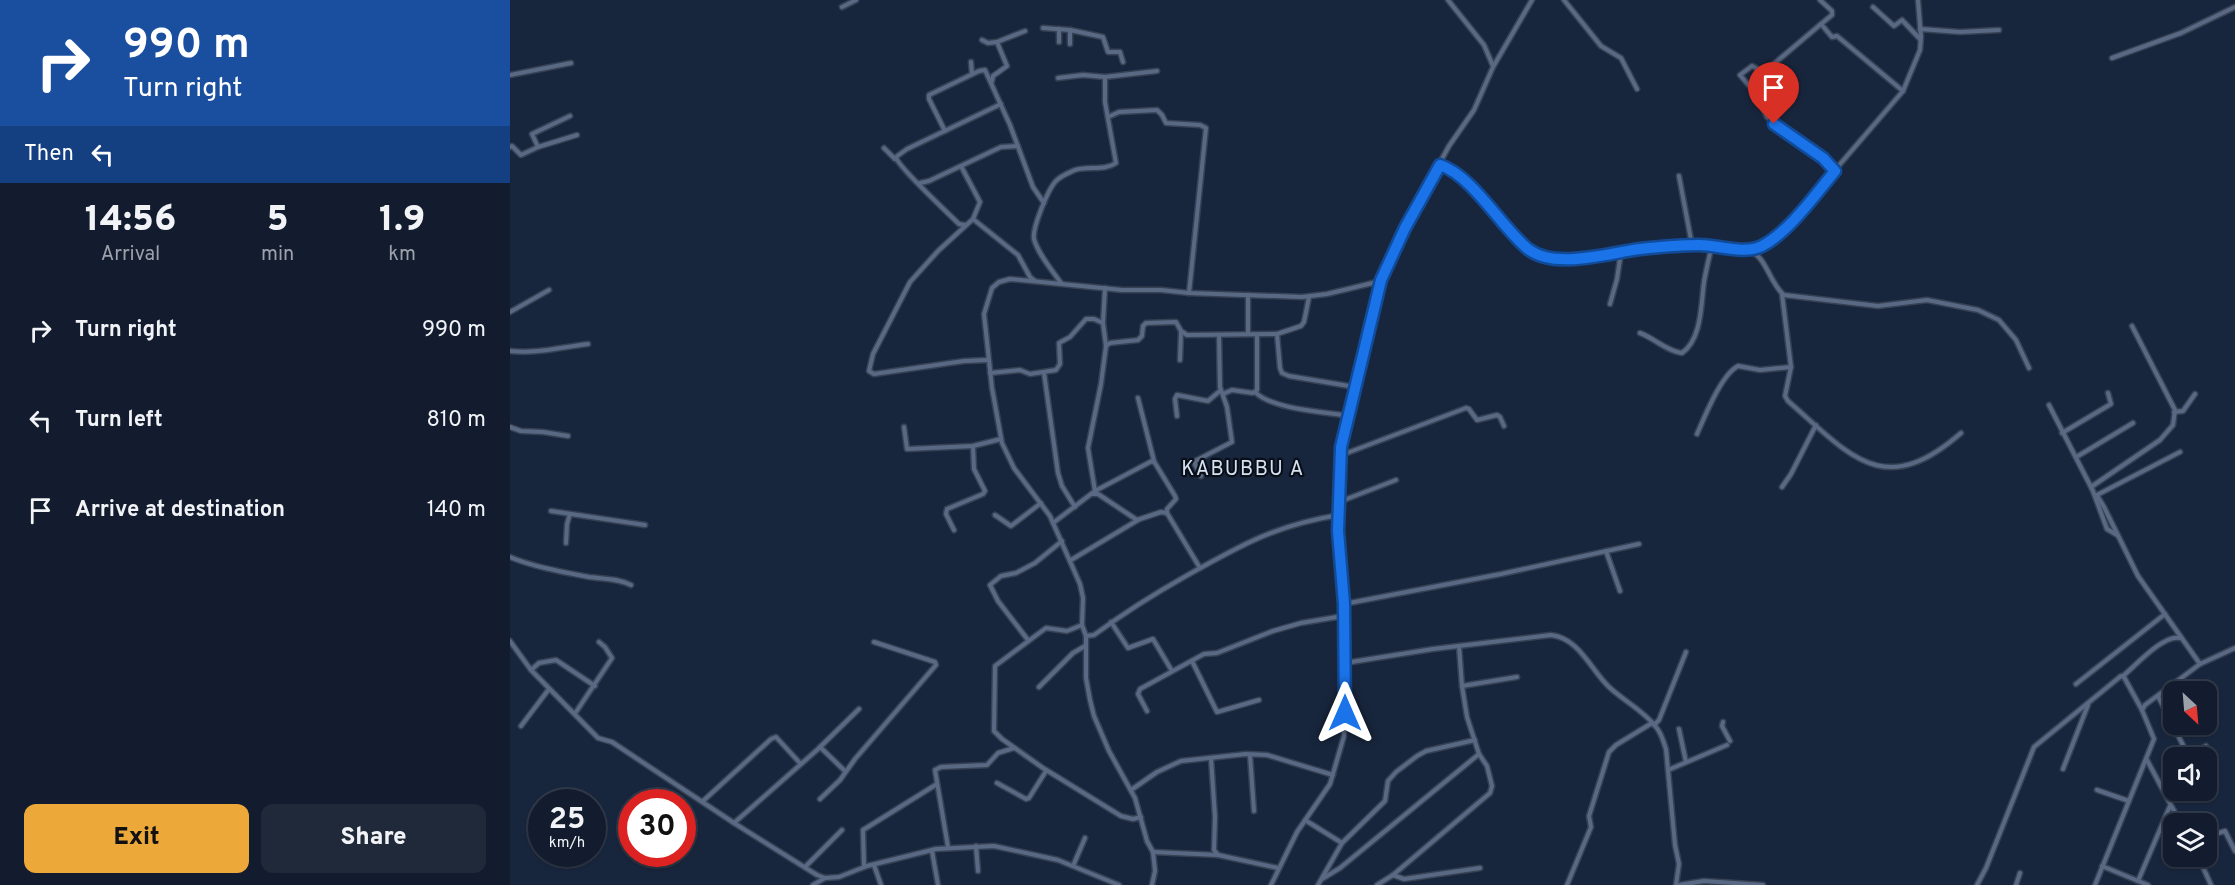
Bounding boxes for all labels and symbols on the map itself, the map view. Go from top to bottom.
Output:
pin [1748,62,1799,124]
district label: KABUBBU A [1181,457,1305,483]
position arrow [1313,681,1377,745]
north arrow [2163,681,2217,735]
speed limit sign: 30 [618,789,696,867]

